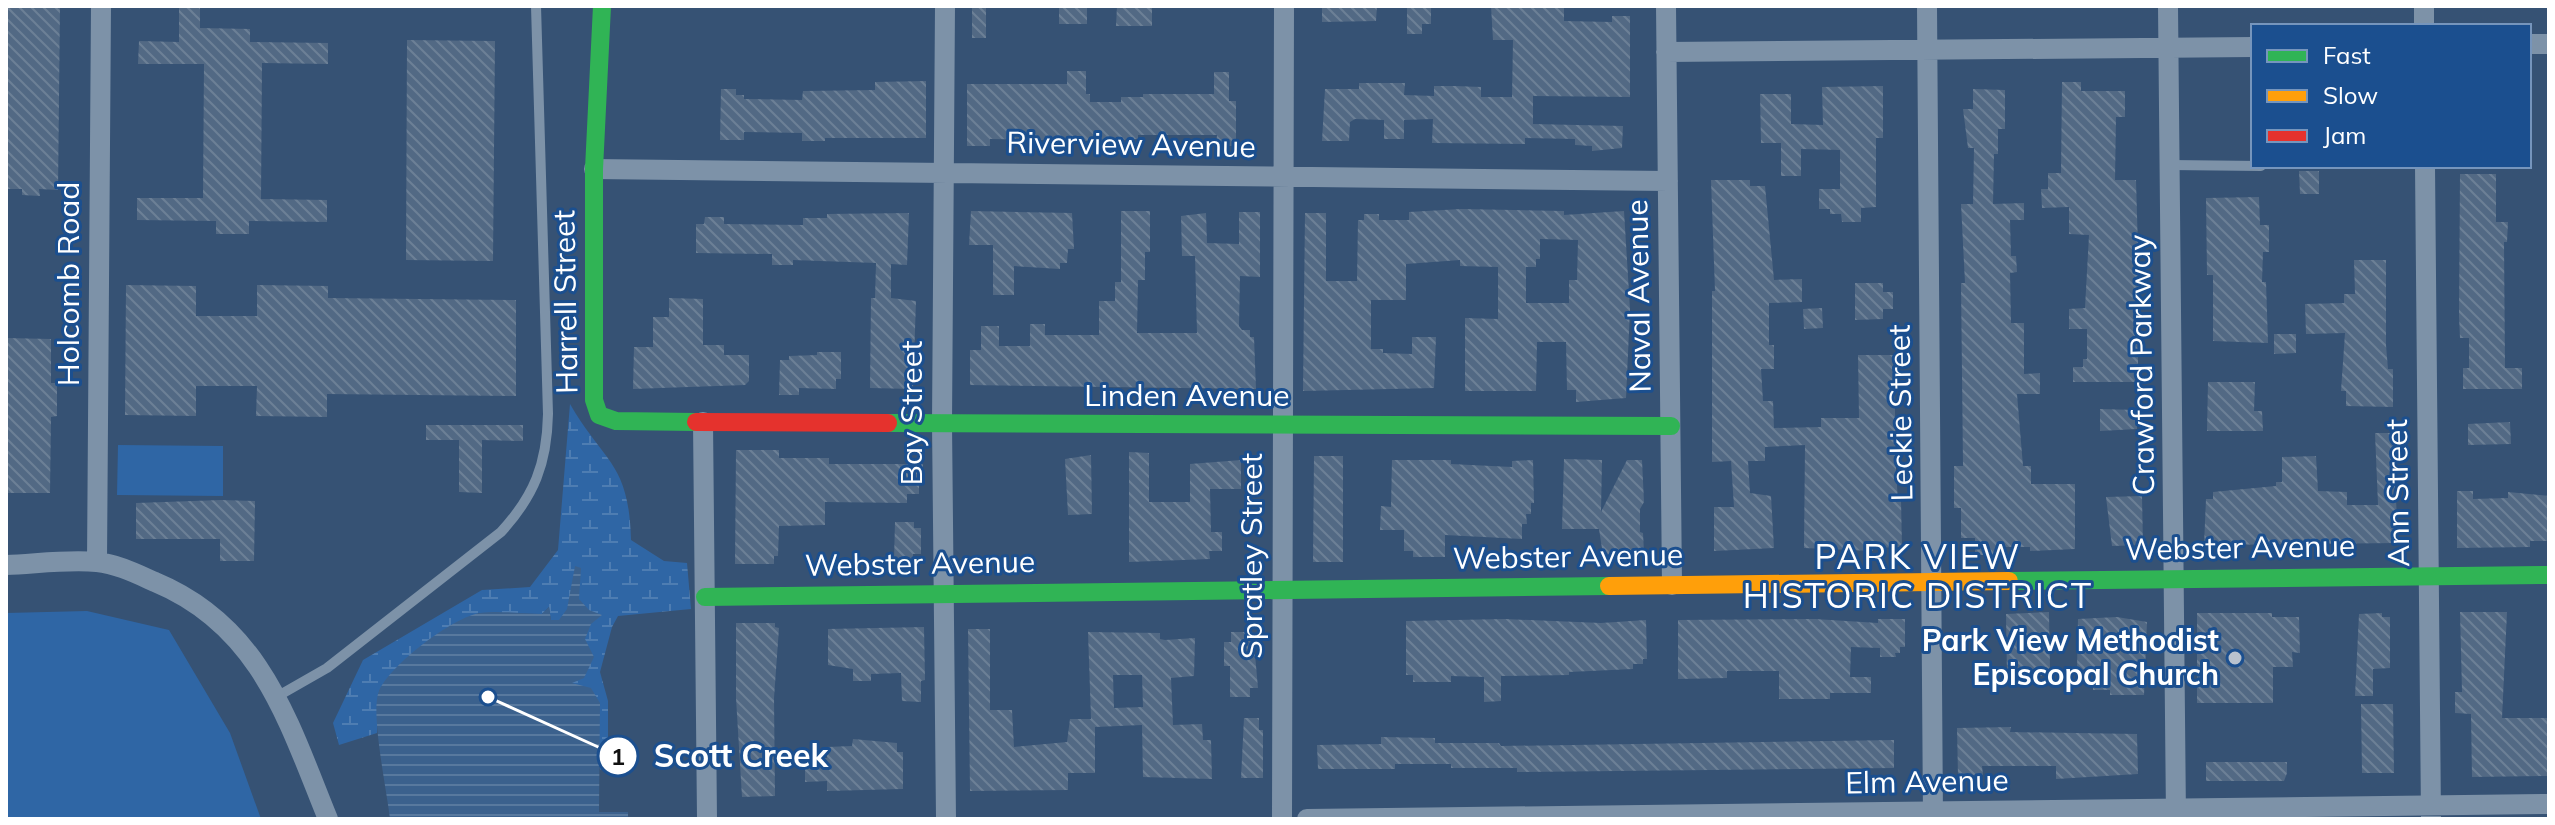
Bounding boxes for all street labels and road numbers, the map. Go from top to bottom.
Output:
street label: Riverview Avenue [1006,123,1256,165]
street label: Holcomb Road [49,182,87,386]
street label: Naval Avenue [1617,199,1659,393]
street label: Harrell Street [544,210,586,394]
street label: Crawford Parkway [2120,234,2162,496]
street label: Leckie Street [1879,324,1921,502]
street label: Bay Street [892,341,930,485]
street label: Linden Avenue [1084,376,1290,414]
street label: Ann Street [2377,419,2417,567]
street label: Spratley Street [1232,453,1270,659]
street label: Webster Avenue [2124,526,2356,568]
street label: Webster Avenue [1452,535,1684,577]
street label: Webster Avenue [804,542,1036,584]
street label: Elm Avenue [1845,761,2009,801]

